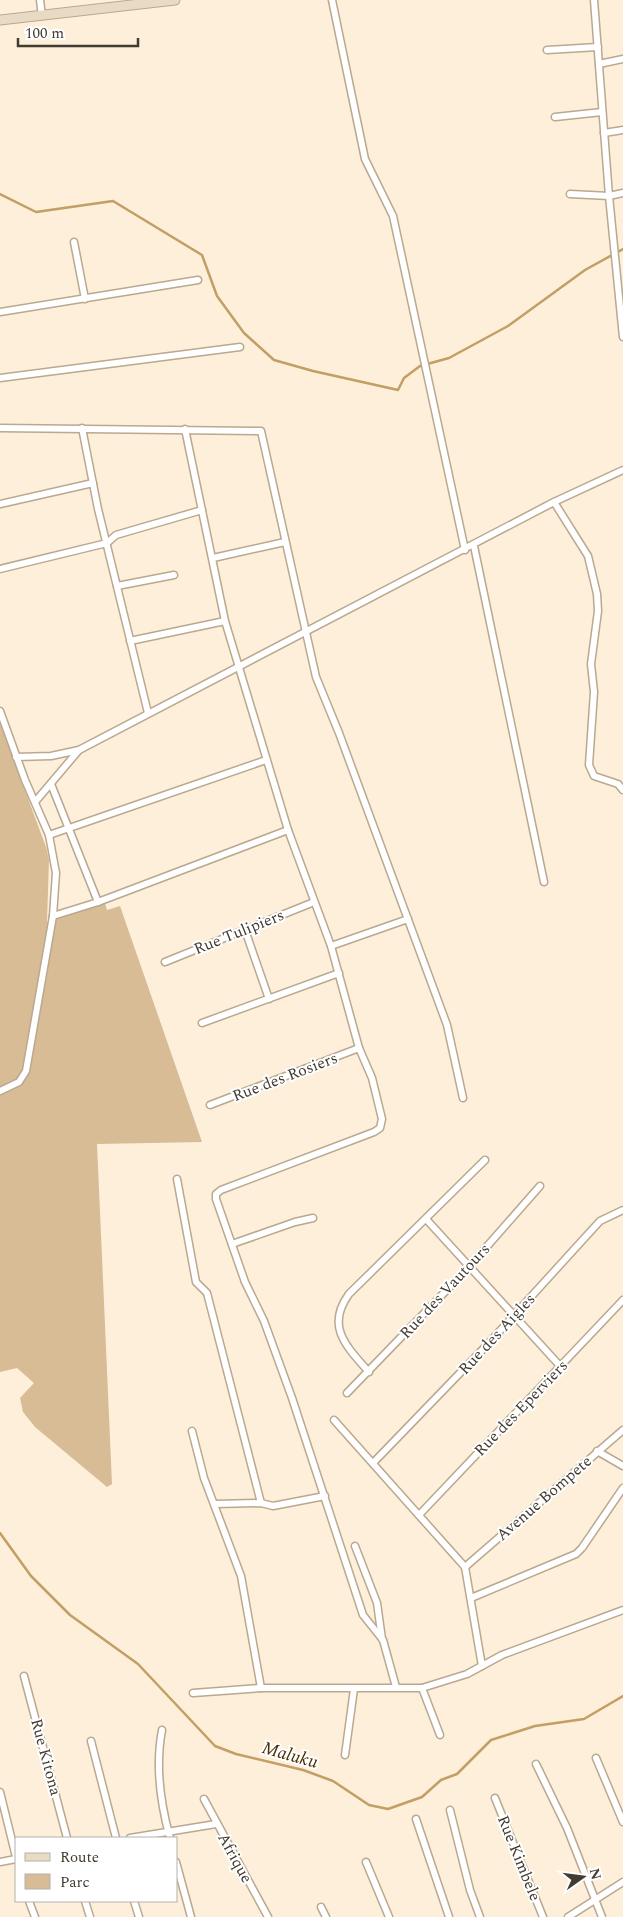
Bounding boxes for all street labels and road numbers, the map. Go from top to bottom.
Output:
street label: Rue Tulipiers [190,903,288,961]
street label: Rue des Rosiers [229,1046,341,1108]
street label: Rue des Vautours [394,1238,496,1344]
street label: Rue des Aigles [453,1288,541,1380]
street label: Rue des Eperviers [469,1354,573,1462]
street label: Avenue Bompete [491,1450,597,1546]
street label: Rue Kitona [24,1716,68,1798]
street label: Rue Kimbele [491,1812,547,1904]
street label: Afrique [211,1828,259,1888]

